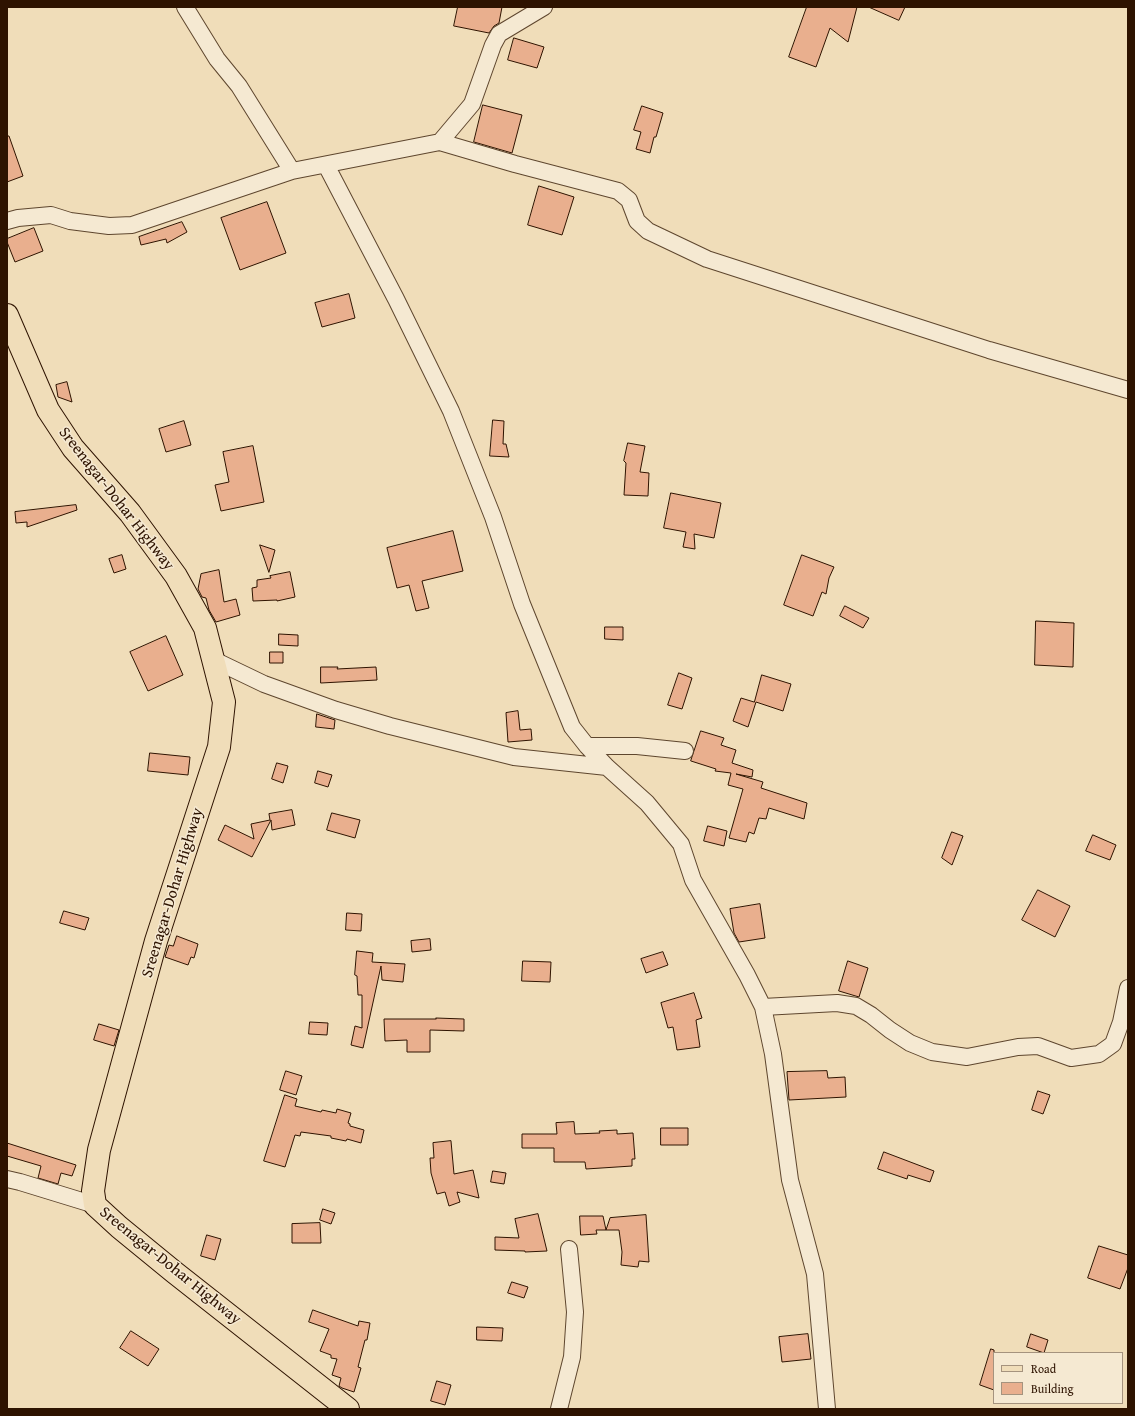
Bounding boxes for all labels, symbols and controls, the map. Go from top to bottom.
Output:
street label: Sreenagar-Dohar Highway [54,424,178,574]
street label: Sreenagar-Dohar Highway [138,806,208,980]
street label: Sreenagar-Dohar Highway [95,1203,245,1329]
legend [993,1352,1123,1404]
text: Road [1031,1360,1056,1377]
text: Building [1031,1380,1074,1397]

